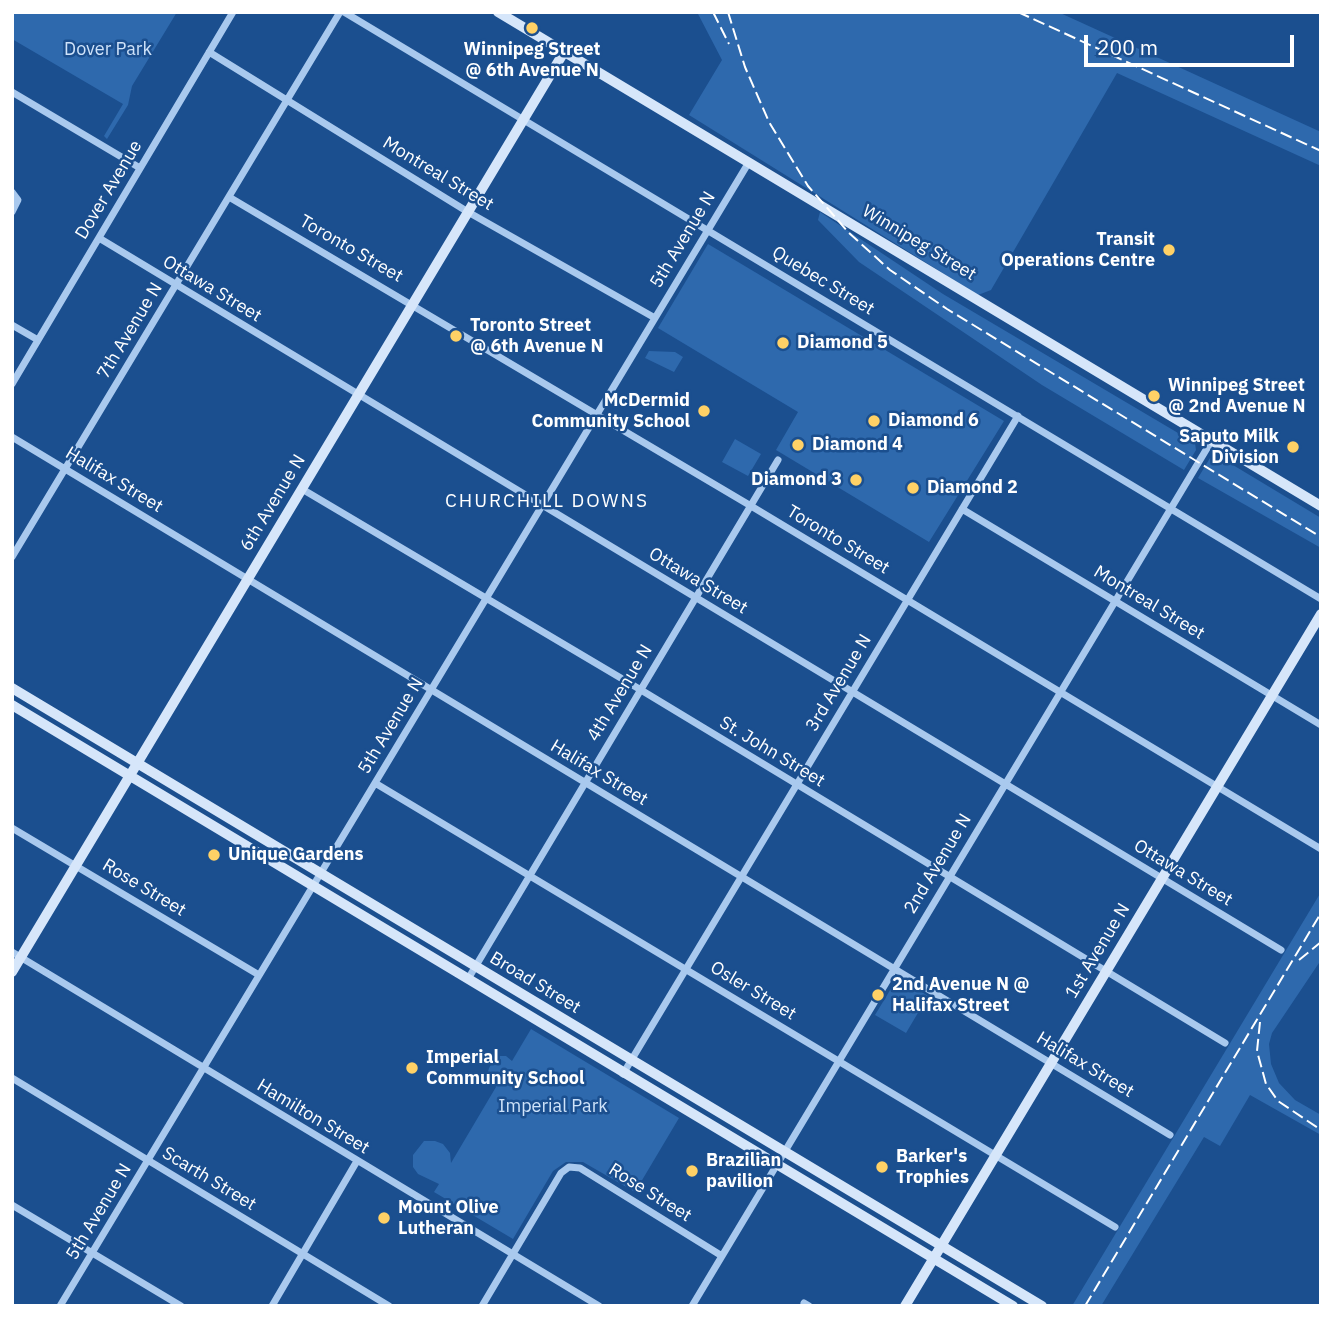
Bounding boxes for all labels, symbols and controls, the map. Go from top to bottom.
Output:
marker: Winnipeg Street @ 6th Avenue N [524,20,540,36]
scale bar [1088,21,1298,65]
text: 200 m [1097,33,1158,61]
park label: Dover Park [64,39,152,61]
place label: Winnipeg Street @ 6th Avenue N [464,39,600,82]
street label: Montreal Street [379,132,497,216]
street label: Dover Avenue [71,137,147,243]
street label: 5th Avenue N [646,188,720,292]
street label: Winnipeg Street [858,201,980,285]
street label: Toronto Street [295,211,407,287]
place label: Transit Operations Centre [1001,229,1155,272]
street label: Quebec Street [768,242,878,320]
marker: Transit Operations Centre [1161,242,1177,258]
street label: Ottawa Street [159,251,265,327]
street label: 7th Avenue N [93,279,167,383]
place label: Toronto Street @ 6th Avenue N [470,315,603,358]
marker: Toronto Street @ 6th Avenue N [448,328,464,344]
place label: Diamond 5 [797,332,888,354]
marker: Diamond 5 [775,335,791,351]
place label: Winnipeg Street @ 2nd Avenue N [1168,375,1306,418]
marker: Winnipeg Street @ 2nd Avenue N [1146,388,1162,404]
place label: McDermid Community School [532,390,690,432]
marker: McDermid Community School [696,403,712,419]
place label: Diamond 6 [888,410,979,432]
marker: Diamond 6 [866,413,882,429]
place label: Saputo Milk Division [1179,426,1279,468]
place label: Diamond 4 [812,434,903,456]
marker: Diamond 4 [790,437,806,453]
marker: Saputo Milk Division [1285,439,1301,455]
street label: Halifax Street [61,442,167,518]
street label: 6th Avenue N [236,451,310,555]
place label: Diamond 3 [751,469,842,491]
marker: Diamond 3 [848,472,864,488]
place label: Diamond 2 [927,477,1018,499]
marker: Diamond 2 [905,480,921,496]
district label: CHURCHILL DOWNS [447,491,647,513]
street label: Toronto Street [783,501,893,579]
street label: Ottawa Street [645,543,751,619]
street label: Montreal Street [1090,561,1208,645]
street label: 3rd Avenue N [802,631,876,735]
street label: 4th Avenue N [583,641,657,745]
street label: 5th Avenue N [354,674,428,778]
street label: St. John Street [715,712,829,792]
street label: Halifax Street [546,735,652,811]
street label: 2nd Avenue N [900,810,976,918]
street label: Ottawa Street [1130,835,1236,911]
place label: Unique Gardens [228,844,364,866]
marker: Unique Gardens [206,847,222,863]
street label: Rose Street [98,855,190,921]
street label: 1st Avenue N [1061,900,1135,1002]
street label: Broad Street [486,947,584,1019]
street label: Osler Street [706,957,800,1025]
place label: 2nd Avenue N @ Halifax Street [892,974,1030,1016]
marker: 2nd Avenue N @ Halifax Street [870,987,886,1003]
street label: Halifax Street [1032,1027,1138,1103]
place label: Imperial Community School [426,1047,584,1090]
marker: Imperial Community School [404,1060,420,1076]
street label: Hamilton Street [253,1075,373,1159]
park label: Imperial Park [498,1096,608,1118]
street label: Scarth Street [158,1142,260,1216]
place label: Barker's Trophies [896,1146,969,1188]
place label: Brazilian pavilion [706,1150,781,1192]
street label: Rose Street [605,1159,695,1227]
marker: Barker's Trophies [874,1159,890,1175]
street label: 5th Avenue N [62,1160,136,1264]
marker: Brazilian pavilion [684,1163,700,1179]
place label: Mount Olive Lutheran [398,1197,499,1240]
marker: Mount Olive Lutheran [376,1210,392,1226]

